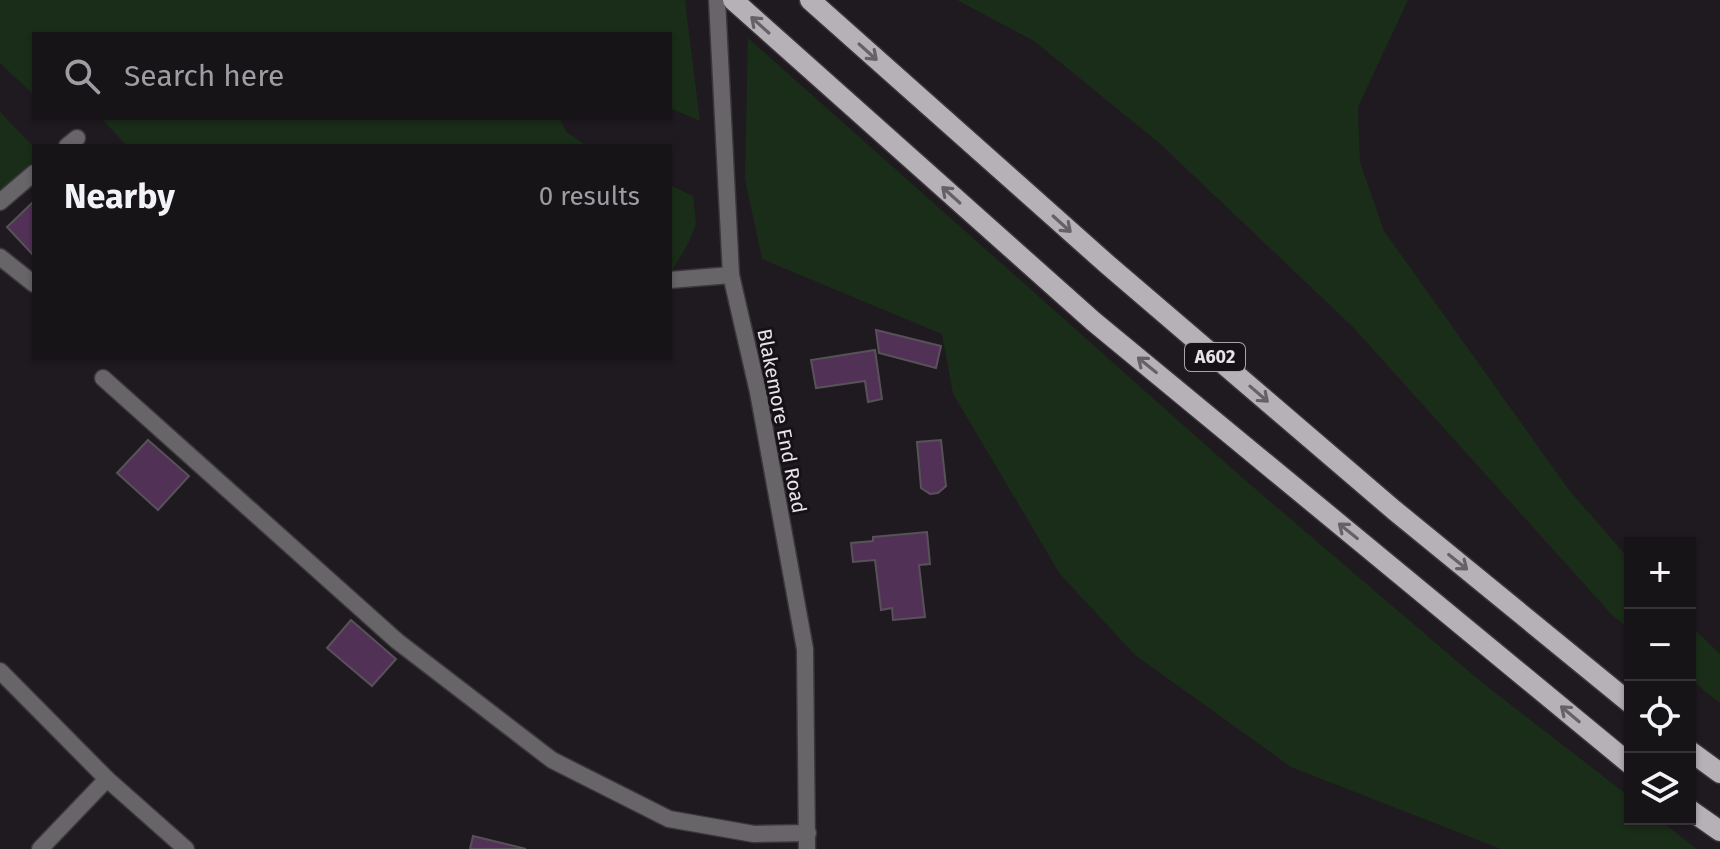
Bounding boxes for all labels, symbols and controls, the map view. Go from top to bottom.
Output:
one-way arrow [751,16,771,34]
search box [32,32,672,120]
one-way arrow [857,42,877,60]
icon: search [60,54,104,98]
text: Search here [124,58,284,94]
text: Nearby [64,176,175,217]
text: 0 results [539,181,640,212]
one-way arrow [941,186,961,204]
one-way arrow [1052,215,1072,233]
street label: Blakemore End Road [752,327,812,515]
road number: A602 [1185,343,1245,371]
one-way arrow [1137,357,1158,374]
one-way arrow [1249,385,1269,403]
one-way arrow [1338,522,1358,540]
map controls [1624,537,1696,825]
button: + [1624,537,1696,609]
one-way arrow [1447,553,1468,571]
button: − [1624,609,1696,681]
button: locate [1624,681,1696,753]
one-way arrow [1560,705,1581,723]
button: layers [1624,753,1696,825]

